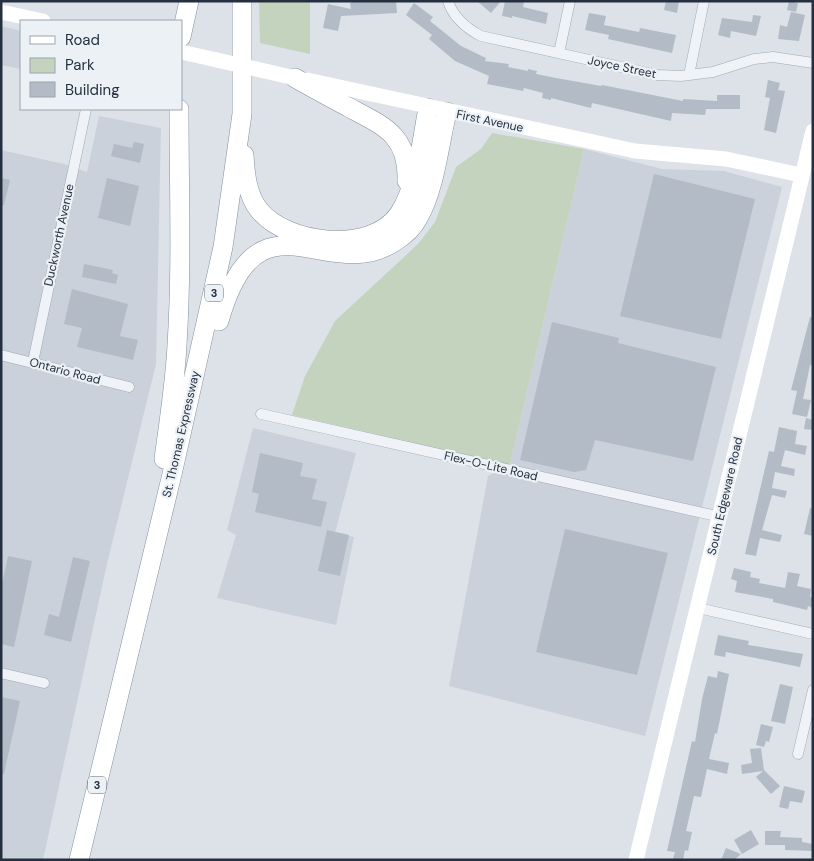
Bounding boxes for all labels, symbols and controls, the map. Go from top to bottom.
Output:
legend [20,20,182,110]
text: Road [65,30,100,50]
street label: Joyce Street [586,52,658,82]
text: Park [65,55,95,75]
text: Building [65,80,120,100]
street label: First Avenue [455,106,525,136]
street label: Duckworth Avenue [40,182,78,288]
road number: 3 [205,284,223,302]
street label: Ontario Road [28,354,102,388]
street label: St. Thomas Expressway [159,369,203,499]
street label: South Edgeware Road [704,435,746,557]
street label: Flex-O-Lite Road [443,447,539,485]
road number: 3 [88,776,106,794]

